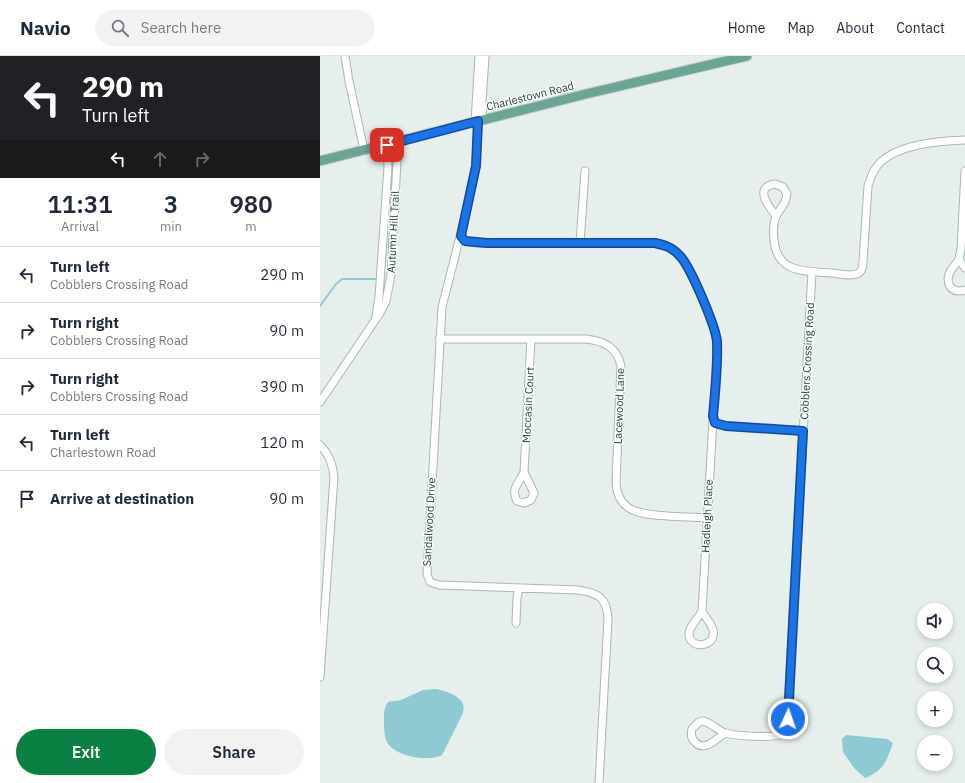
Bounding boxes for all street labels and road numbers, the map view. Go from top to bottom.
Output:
street label: Charlestown Road [485,78,575,114]
street label: Autumn Hill Trail [384,191,402,273]
street label: Cobblers Crossing Road [797,302,817,420]
street label: Moccasin Court [519,367,537,443]
street label: Lacewood Lane [611,368,627,444]
street label: Sandalwood Drive [420,477,438,567]
street label: Hadleigh Place [698,479,716,553]

